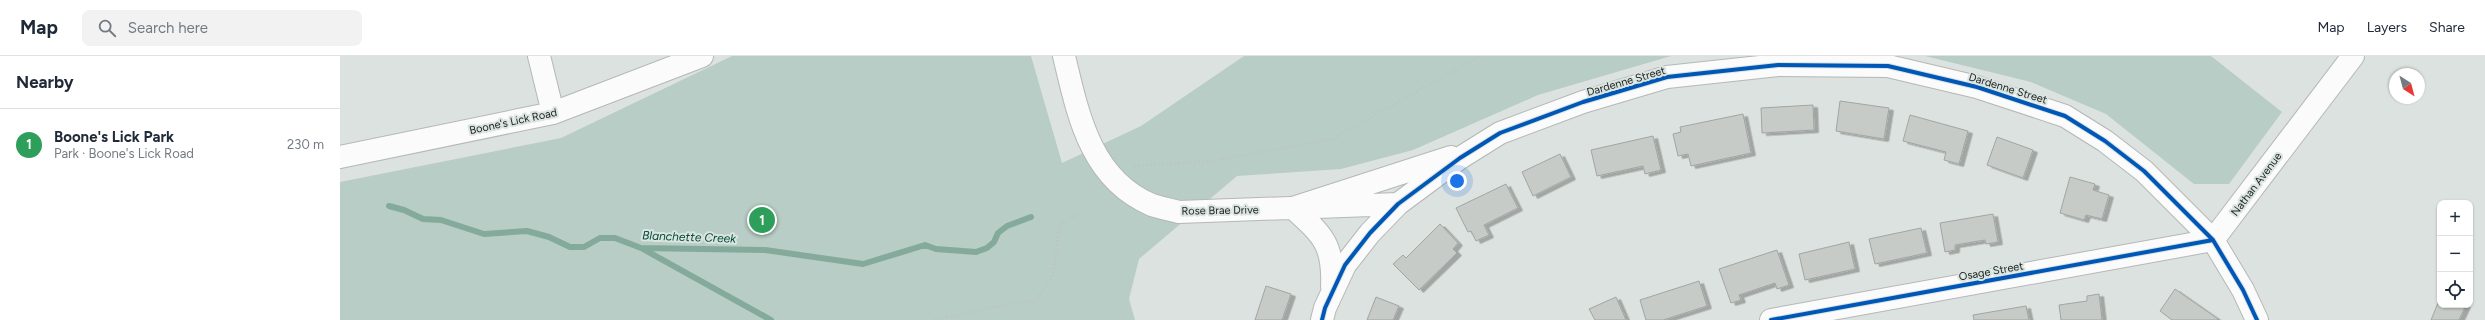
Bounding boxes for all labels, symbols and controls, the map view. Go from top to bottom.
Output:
search box [82,10,362,46]
text: Map [20,16,58,39]
icon: search [96,17,118,39]
text: Search here [128,19,208,37]
text: Map [2317,19,2345,36]
text: Layers [2367,19,2407,36]
text: Share [2429,19,2465,36]
street label: Dardenne Street [1585,64,1667,99]
north arrow [2389,68,2425,104]
street label: Dardenne Street [1967,70,2049,107]
text: Nearby [16,72,74,92]
street label: Boone's Lick Road [468,106,558,137]
text: Boone's Lick Park [54,128,174,146]
text: 1 [26,137,32,152]
text: 230 m [287,137,324,152]
text: Park · Boone's Lick Road [54,146,194,161]
street label: Nathan Avenue [2228,150,2284,219]
your location [1447,171,1467,191]
map controls [2437,200,2473,308]
button: + [2437,200,2473,236]
street label: Rose Brae Drive [1181,203,1259,218]
pin: 1 [749,205,775,235]
water label: Blanchette Creek [642,228,737,246]
button: − [2437,236,2473,272]
street label: Osage Street [1958,259,2024,284]
button: locate [2437,272,2473,308]

